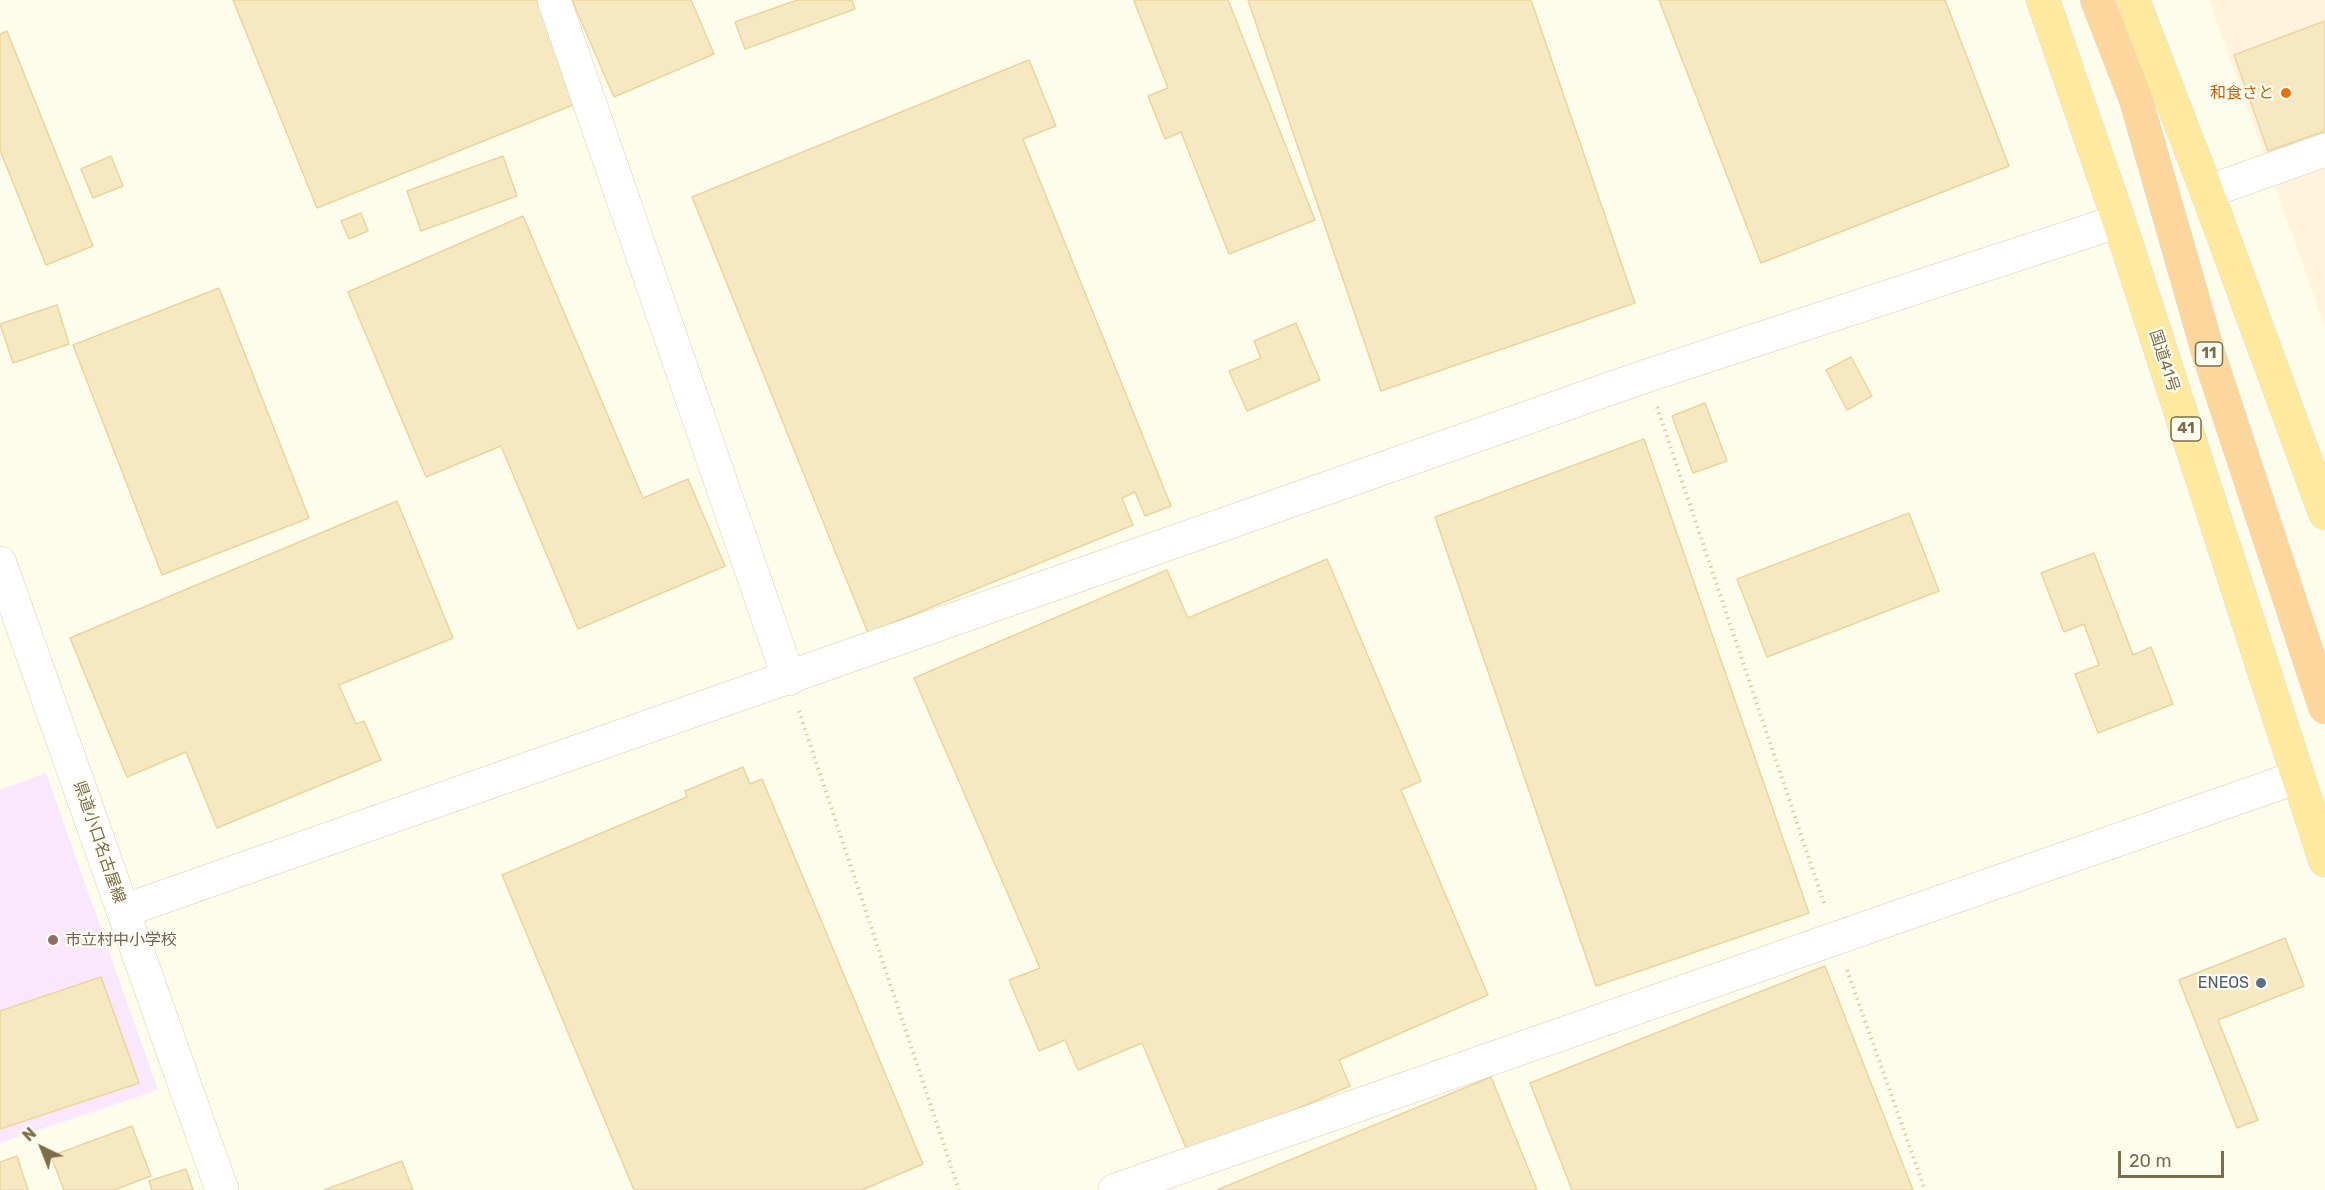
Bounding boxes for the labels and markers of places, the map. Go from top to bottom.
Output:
place label: 和食さと [2210,83,2274,103]
marker: 和食さと [2279,86,2293,100]
place label: 市立村中小学校 [65,930,177,950]
marker: 市立村中小学校 [46,933,60,947]
place label: ENEOS [2198,973,2249,993]
marker: ENEOS [2254,976,2268,990]

